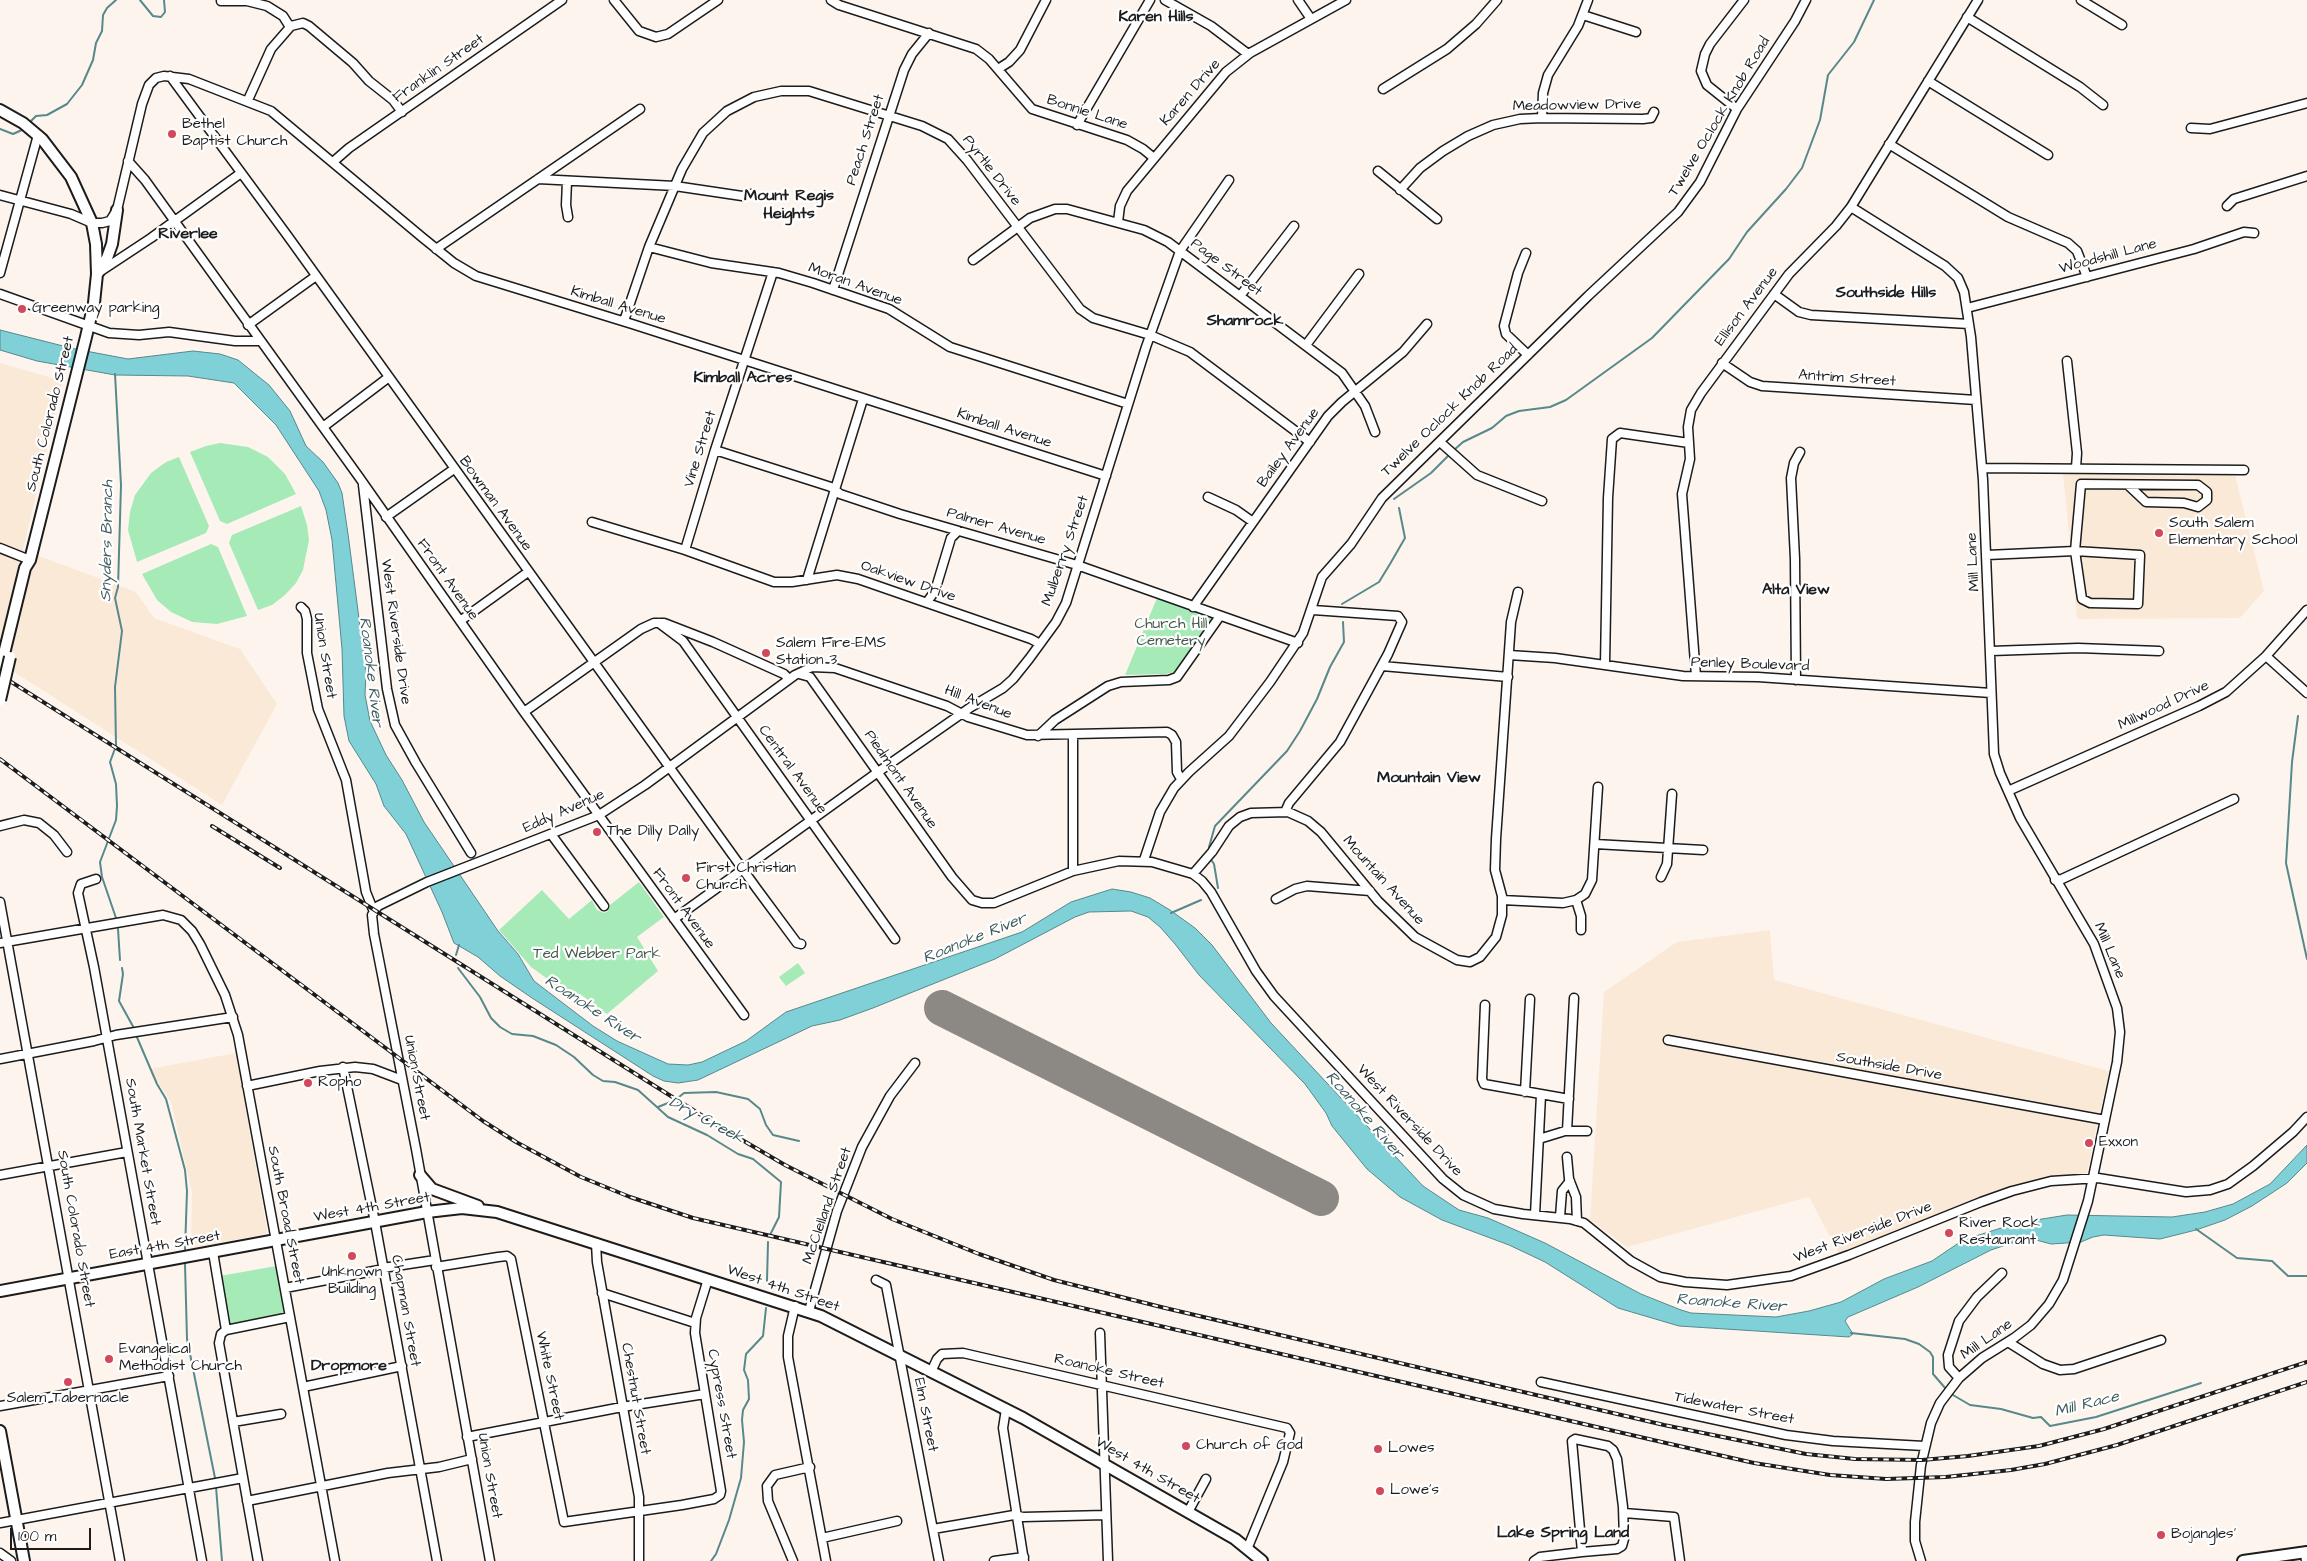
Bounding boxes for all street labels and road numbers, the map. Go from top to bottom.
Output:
street label: Franklin Street [390,31,488,107]
street label: Twelve Oclock Knob Road [1665,34,1775,200]
street label: Karen Drive [1157,56,1225,130]
street label: Bonnie Lane [1044,91,1130,135]
street label: Peach Street [843,92,889,188]
street label: Meadowview Drive [1512,96,1642,116]
street label: Pyrtle Drive [958,132,1024,210]
street label: Page Street [1187,235,1265,301]
street label: Woodshill Lane [2057,235,2159,279]
street label: Moran Avenue [805,260,905,310]
street label: Ellison Avenue [1712,264,1782,350]
street label: Kimball Avenue [568,283,668,329]
street label: South Colorado Street [23,335,79,493]
street label: Twelve Oclock Knob Road [1378,341,1522,481]
street label: Antrim Street [1798,367,1896,391]
street label: Kimball Avenue [954,405,1054,453]
street label: Bailey Avenue [1254,405,1324,491]
street label: Vine Street [681,408,721,490]
street label: Bowman Avenue [455,453,535,555]
street label: Mulberry Street [1039,493,1093,609]
street label: Palmer Avenue [944,504,1048,550]
street label: Mill Lane [1963,532,1985,592]
street label: Front Avenue [412,536,482,624]
street label: Oakview Drive [858,557,958,607]
street label: West Riverside Drive [376,558,414,706]
street label: Union Street [308,612,340,700]
street label: Penley Boulevard [1690,654,1810,676]
street label: Millwood Drive [2116,677,2212,735]
street label: Hill Avenue [942,682,1014,724]
street label: Central Avenue [754,722,830,818]
street label: Piedmont Avenue [859,727,941,833]
street label: Eddy Avenue [520,786,608,838]
street label: Mountain Avenue [1338,833,1428,929]
street label: Front Avenue [648,865,718,953]
street label: Mill Lane [2089,920,2129,982]
street label: Union Street [399,1034,433,1122]
street label: Southside Drive [1835,1049,1943,1085]
street label: West Riverside Drive [1352,1061,1466,1181]
street label: South Market Street [120,1077,164,1227]
street label: South Broad Street [263,1144,307,1286]
street label: McClelland Street [799,1145,857,1267]
street label: South Colorado Street [52,1149,98,1309]
street label: West 4th Street [312,1189,432,1227]
street label: West Riverside Drive [1791,1198,1935,1268]
street label: East 4th Street [108,1227,222,1265]
street label: Chapman Street [386,1254,424,1368]
street label: West 4th Street [724,1261,842,1317]
street label: Mill Lane [1958,1316,2016,1364]
street label: White Street [531,1330,567,1422]
street label: Chestnut Street [616,1342,654,1456]
street label: Cypress Street [703,1348,739,1460]
street label: Roanoke Street [1052,1351,1166,1393]
street label: Elm Street [909,1376,941,1454]
street label: Tidewater Street [1672,1389,1796,1429]
street label: Union Street [473,1432,505,1520]
street label: West 4th Street [1091,1434,1203,1508]

